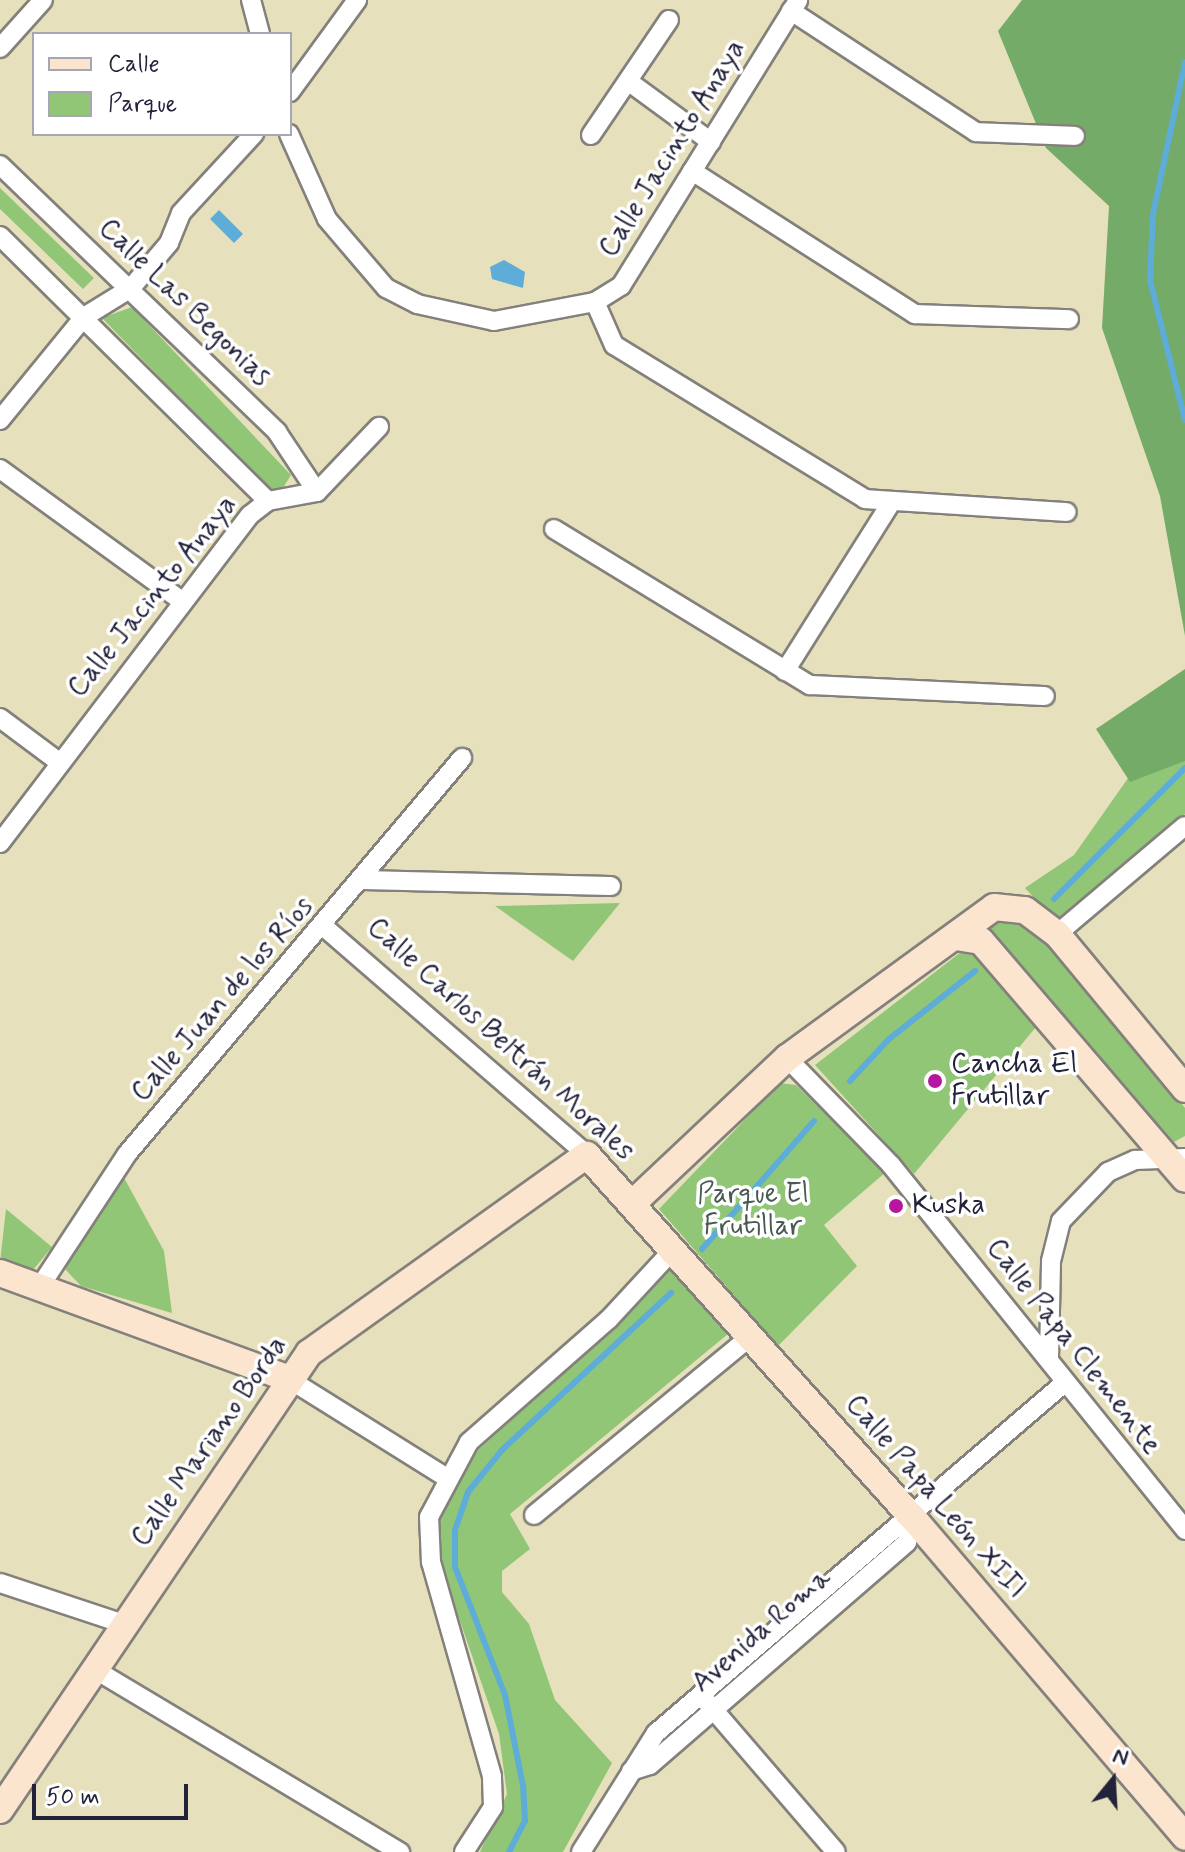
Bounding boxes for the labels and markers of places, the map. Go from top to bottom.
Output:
place label: Cancha El Frutillar [951,1048,1074,1114]
marker: Cancha El Frutillar [926,1072,944,1090]
place label: Kuska [912,1189,985,1223]
marker: Kuska [887,1197,905,1215]

